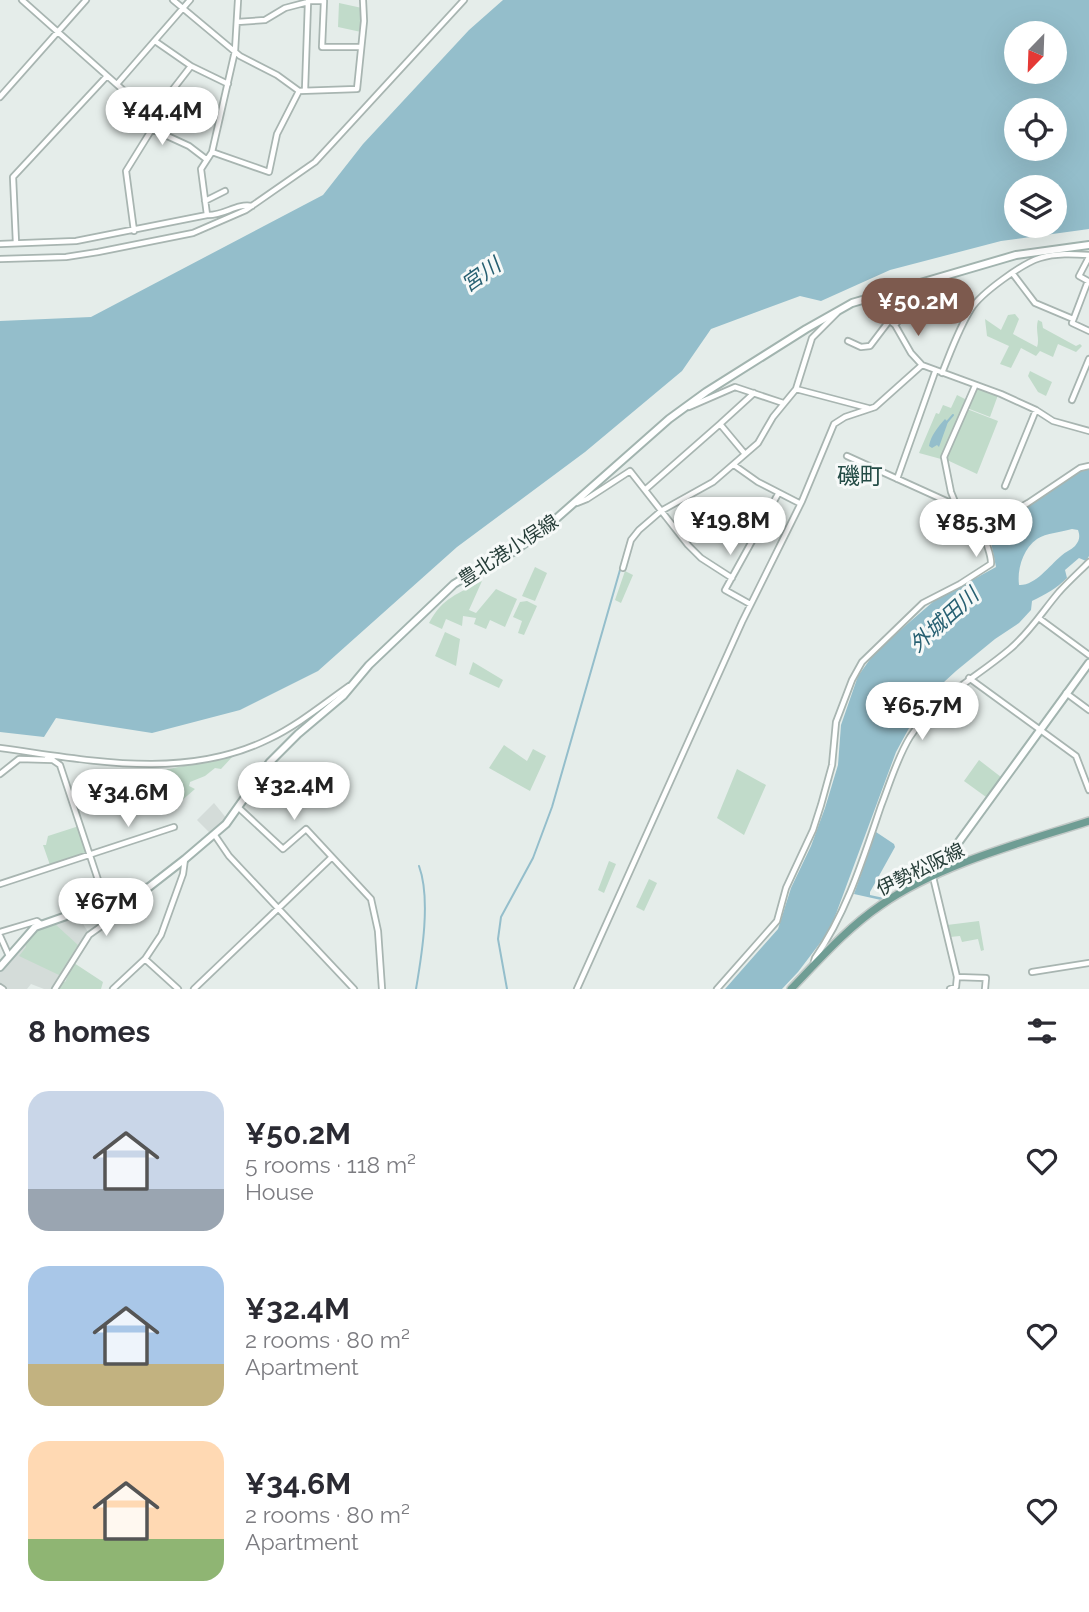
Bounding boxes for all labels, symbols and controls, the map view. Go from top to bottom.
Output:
north arrow [1004,21,1068,84]
map controls [1004,21,1067,238]
pin: ¥44.4M [105,88,219,147]
text: ¥44.4M [122,96,202,123]
button: locate [1004,98,1067,161]
button: layers [1004,175,1067,238]
water label: 宮川 [456,251,507,297]
pin: ¥50.2M [861,278,975,338]
text: ¥50.2M [877,287,959,314]
district label: 磯町 [837,462,883,489]
pin: ¥19.8M [673,498,787,557]
pin: ¥85.3M [919,500,1033,559]
text: ¥19.8M [690,506,770,533]
text: ¥85.3M [936,508,1016,535]
street label: 豊北港小俣線 [454,510,562,590]
water label: 外城田川 [904,581,985,657]
pin: ¥65.7M [865,682,979,742]
text: ¥65.7M [882,691,962,718]
pin: ¥32.4M [237,762,351,822]
pin: ¥34.6M [71,770,185,829]
text: ¥32.4M [254,771,334,798]
text: ¥34.6M [87,778,169,805]
street label: 伊勢松阪線 [872,838,968,900]
pin: ¥67M [65,878,147,938]
text: ¥67M [74,887,138,914]
icon: filters [1023,1012,1061,1050]
text: 8 homes [28,1014,150,1049]
text: ¥50.2M [245,1116,351,1151]
icon: home [84,1119,168,1203]
icon: heart [1023,1142,1061,1180]
text: 5 rooms · 118 m² [245,1151,416,1178]
text: House [245,1178,314,1205]
text: ¥32.4M [245,1291,350,1326]
icon: home [84,1294,168,1378]
icon: heart [1023,1317,1061,1355]
text: 2 rooms · 80 m² [245,1326,410,1353]
text: Apartment [245,1353,359,1380]
text: ¥34.6M [245,1466,351,1501]
icon: home [84,1469,168,1553]
icon: heart [1023,1492,1061,1530]
text: 2 rooms · 80 m² [245,1501,410,1528]
text: Apartment [245,1528,359,1555]

